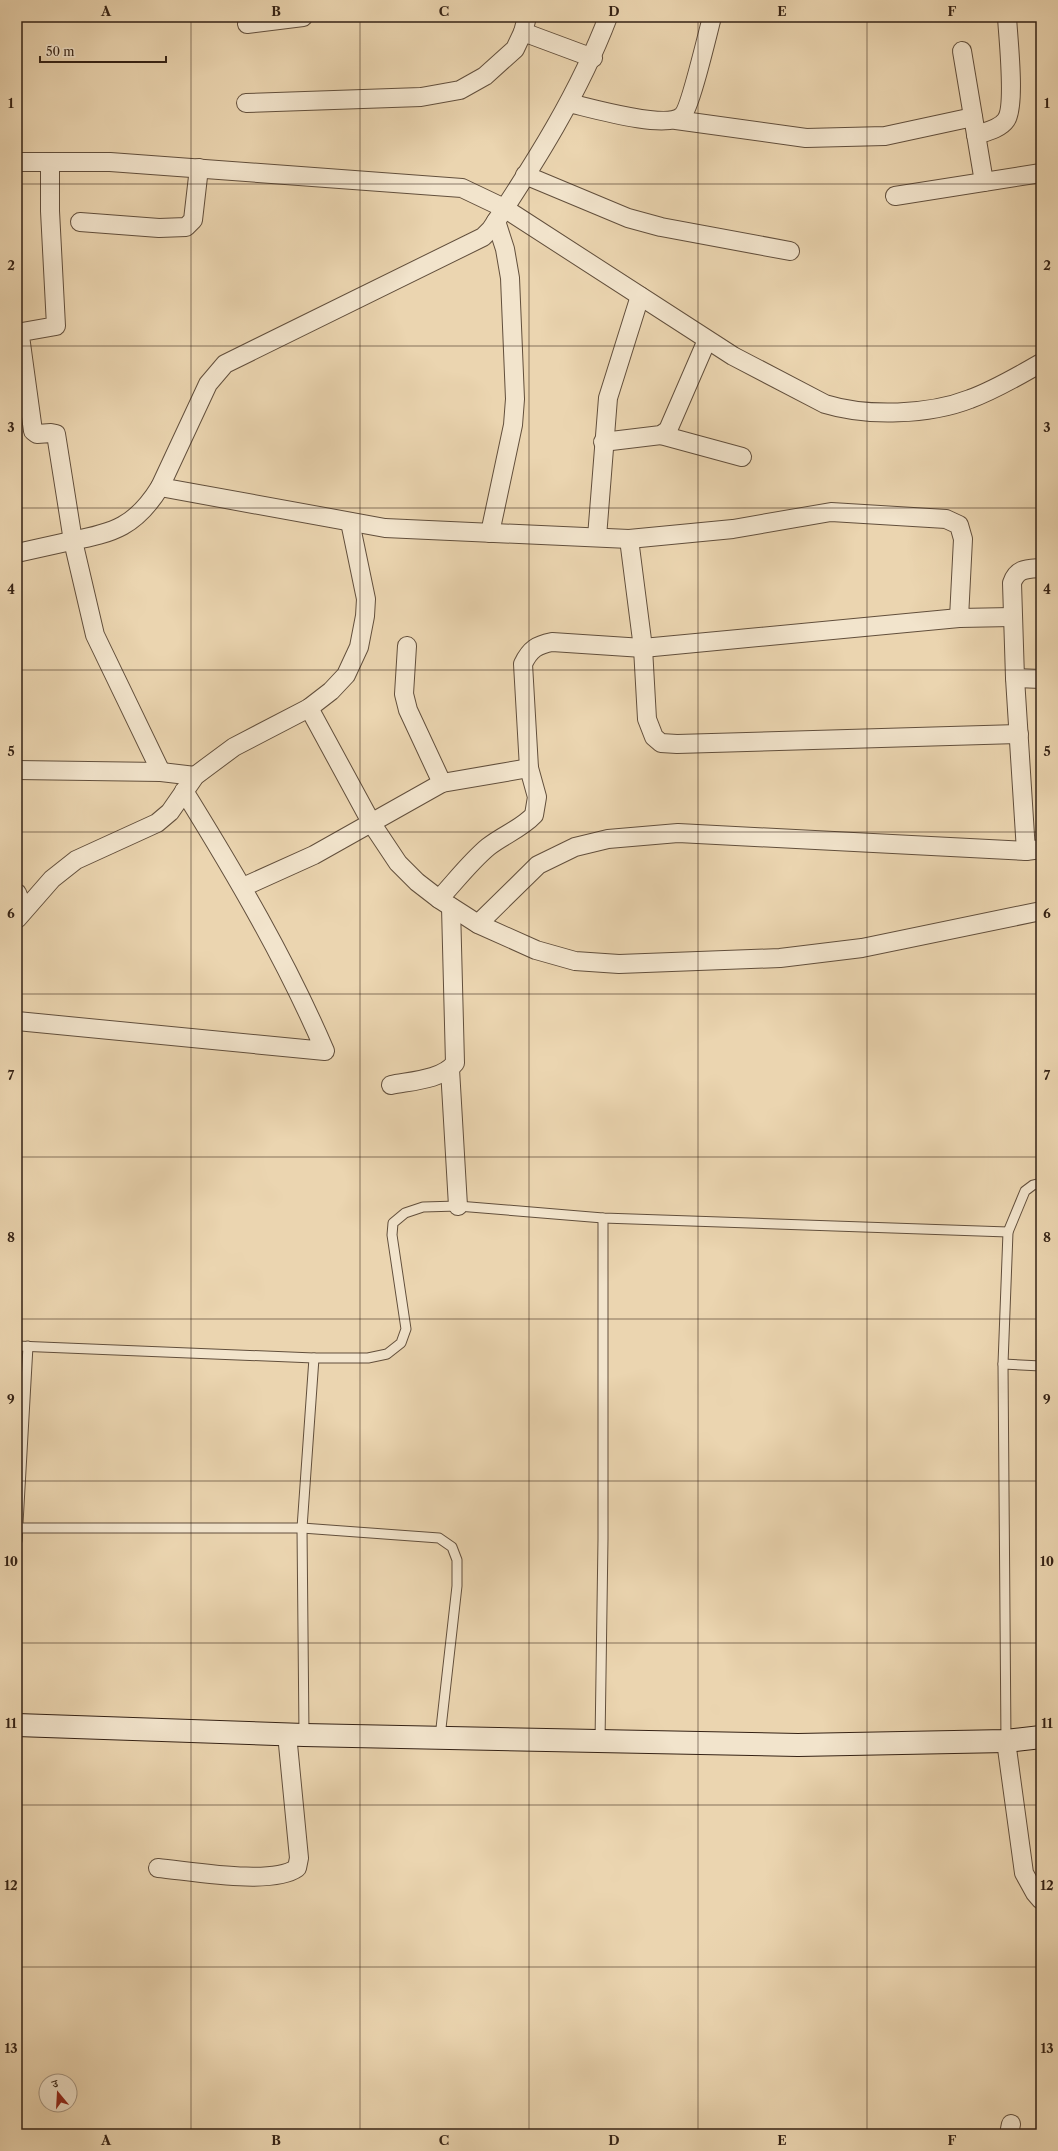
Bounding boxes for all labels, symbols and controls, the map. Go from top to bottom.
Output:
text: A [100,3,112,19]
text: B [271,3,281,19]
text: C [439,3,449,19]
text: D [608,3,620,19]
text: E [777,3,787,19]
text: F [948,3,957,19]
scale bar [40,38,166,64]
text: 50 m [46,44,75,59]
text: 1 [8,95,14,111]
text: 1 [1044,95,1050,111]
text: 2 [7,257,15,273]
text: 2 [1043,257,1051,273]
text: 3 [7,419,15,435]
text: 3 [1043,419,1051,435]
text: 4 [7,581,15,597]
text: 4 [1043,581,1051,597]
text: 5 [7,743,15,759]
text: 5 [1043,743,1051,759]
text: 6 [7,905,15,921]
text: 6 [1043,905,1051,921]
text: 7 [8,1067,15,1083]
text: 7 [1044,1067,1051,1083]
text: 8 [7,1229,15,1245]
text: 8 [1043,1229,1051,1245]
text: 9 [7,1391,15,1407]
text: 9 [1043,1391,1051,1407]
text: 10 [4,1553,18,1569]
text: 10 [1040,1553,1054,1569]
text: 11 [5,1715,17,1731]
text: 11 [1041,1715,1053,1731]
text: 12 [4,1877,18,1893]
text: 12 [1040,1877,1054,1893]
text: 13 [4,2040,18,2056]
text: 13 [1040,2040,1054,2056]
north arrow [38,2073,78,2113]
text: उ [49,2076,61,2091]
text: A [100,2132,112,2148]
text: B [271,2132,281,2148]
text: C [439,2132,449,2148]
text: D [608,2132,620,2148]
text: E [777,2132,787,2148]
text: F [948,2132,957,2148]

